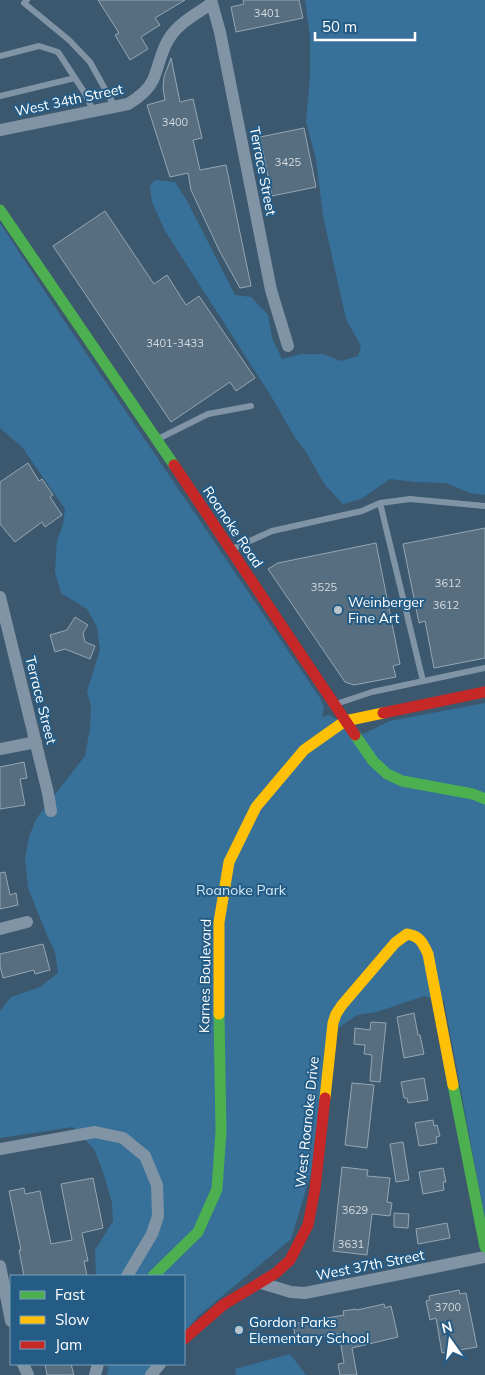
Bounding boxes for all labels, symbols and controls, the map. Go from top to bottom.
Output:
house number: 3401 [254,6,280,20]
scale bar [315,10,415,42]
text: 50 m [322,17,357,36]
street label: West 34th Street [13,80,125,120]
house number: 3400 [162,115,189,129]
street label: Terrace Street [246,125,280,217]
house number: 3425 [275,155,302,169]
house number: 3401-3433 [146,336,204,350]
street label: Roanoke Road [199,483,267,571]
house number: 3612 [435,576,462,590]
house number: 3525 [311,580,338,594]
place label: Weinberger Fine Art [348,593,425,627]
house number: 3612 [433,598,460,612]
marker: Weinberger Fine Art [332,604,344,616]
street label: Terrace Street [21,654,61,746]
park label: Roanoke Park [196,881,287,899]
street label: Karnes Boulevard [195,919,215,1033]
street label: West Roanoke Drive [291,1055,323,1189]
house number: 3629 [342,1203,368,1217]
house number: 3631 [338,1237,364,1251]
street label: West 37th Street [314,1246,426,1284]
legend [10,1275,185,1365]
text: Fast [55,1285,85,1304]
house number: 3700 [435,1300,462,1314]
text: Slow [55,1310,89,1329]
place label: Gordon Parks Elementary School [249,1313,369,1347]
north arrow [425,1315,475,1365]
text: N [440,1317,454,1337]
marker: Gordon Parks Elementary School [233,1324,245,1336]
text: Jam [55,1335,82,1354]

